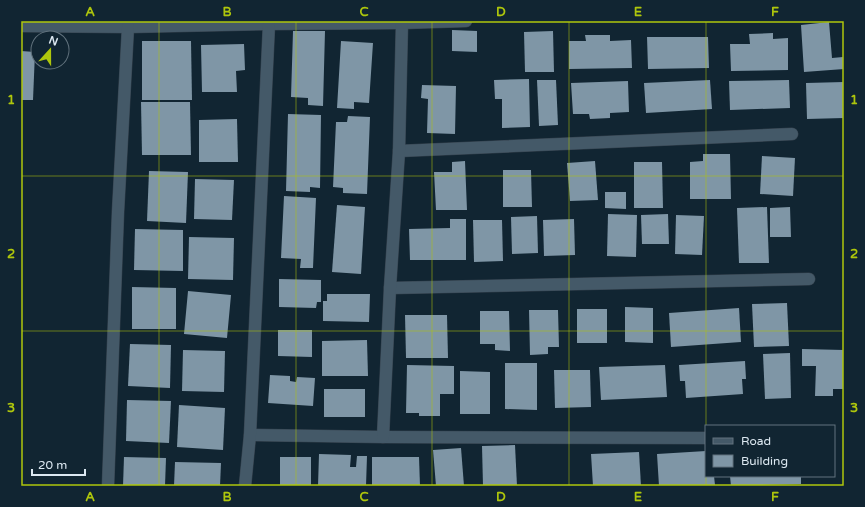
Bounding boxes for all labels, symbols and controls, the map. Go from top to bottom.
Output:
text: A [85,4,95,20]
text: B [222,4,232,20]
text: C [359,4,369,20]
text: D [496,4,506,20]
text: E [634,4,642,20]
text: F [771,4,779,20]
north arrow [30,30,70,70]
text: N [47,33,60,49]
text: 1 [7,92,15,108]
text: 1 [850,92,858,108]
text: 2 [7,246,15,262]
text: 2 [850,246,858,262]
text: 3 [7,400,15,416]
text: 3 [850,400,858,416]
legend [705,425,835,477]
text: Road [741,434,771,448]
scale bar [32,451,85,477]
text: Building [741,454,788,468]
text: 20 m [38,458,67,472]
text: A [85,489,95,505]
text: B [222,489,232,505]
text: C [359,489,369,505]
text: D [496,489,506,505]
text: E [634,489,642,505]
text: F [771,489,779,505]

